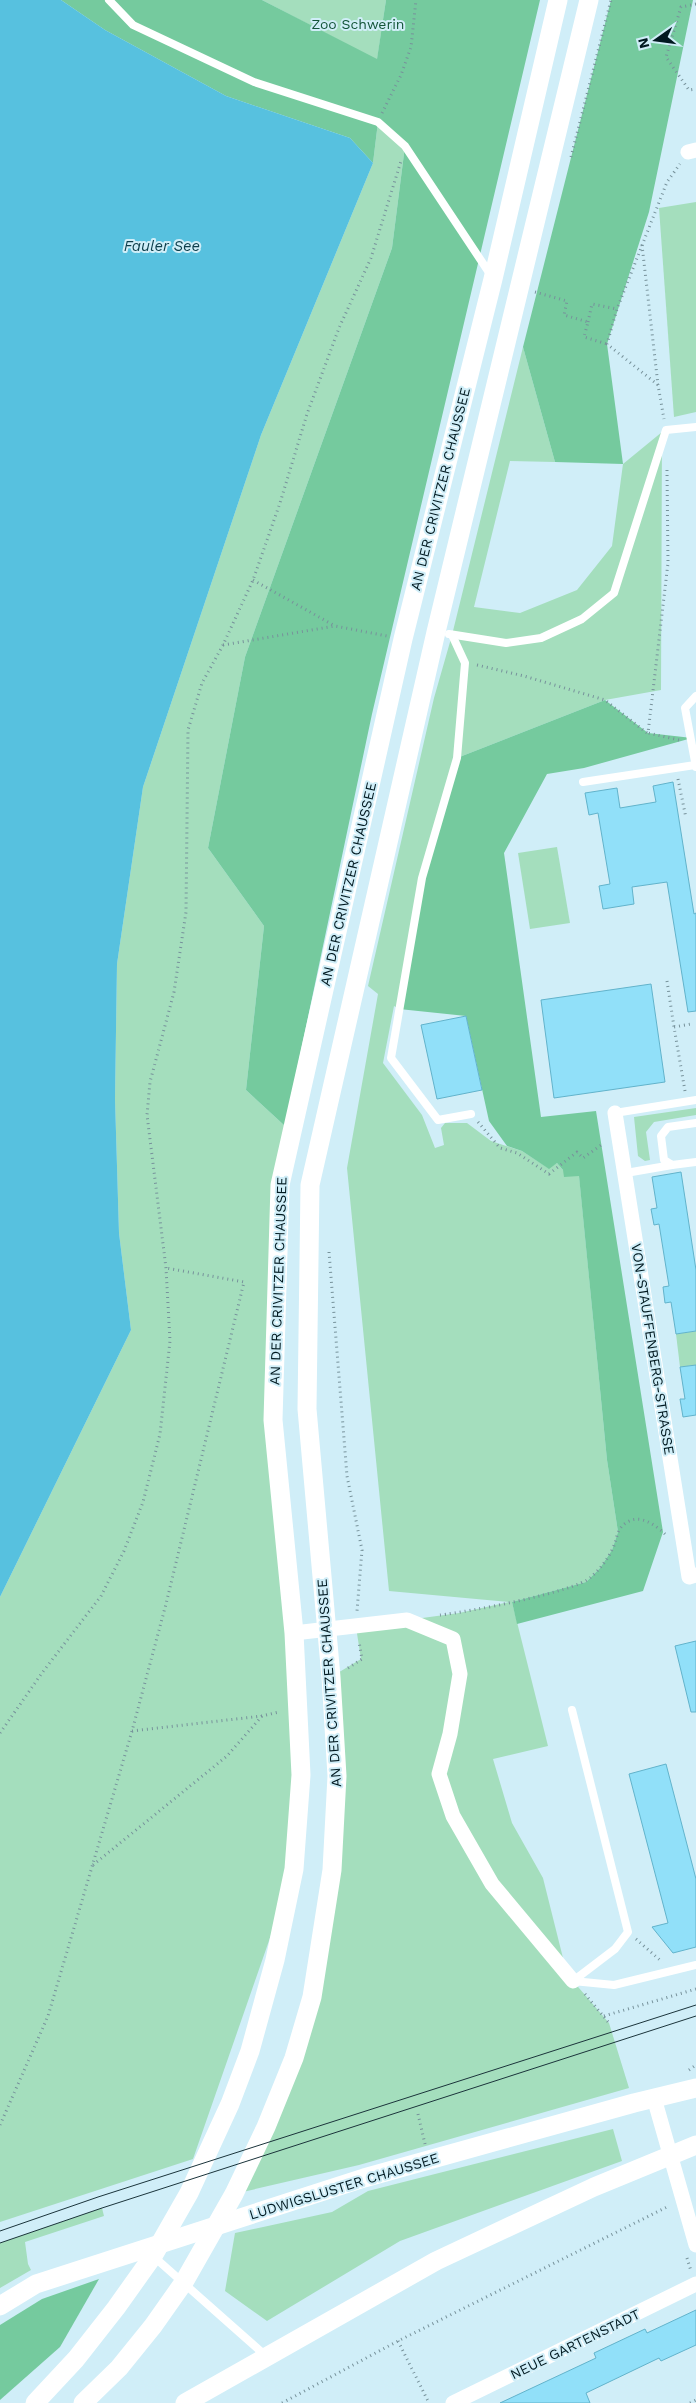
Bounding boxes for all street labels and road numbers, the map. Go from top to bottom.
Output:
street label: AN DER CRIVITZER CHAUSSEE [407,386,473,592]
street label: AN DER CRIVITZER CHAUSSEE [317,781,379,987]
street label: AN DER CRIVITZER CHAUSSEE [266,1176,290,1385]
street label: VON-STAUFFENBERG-STRASSE [628,1242,678,1456]
street label: AN DER CRIVITZER CHAUSSEE [314,1578,344,1788]
street label: LUDWIGSLUSTER CHAUSSEE [247,2149,441,2223]
street label: NEUE GARTENSTADT [508,2305,643,2382]

